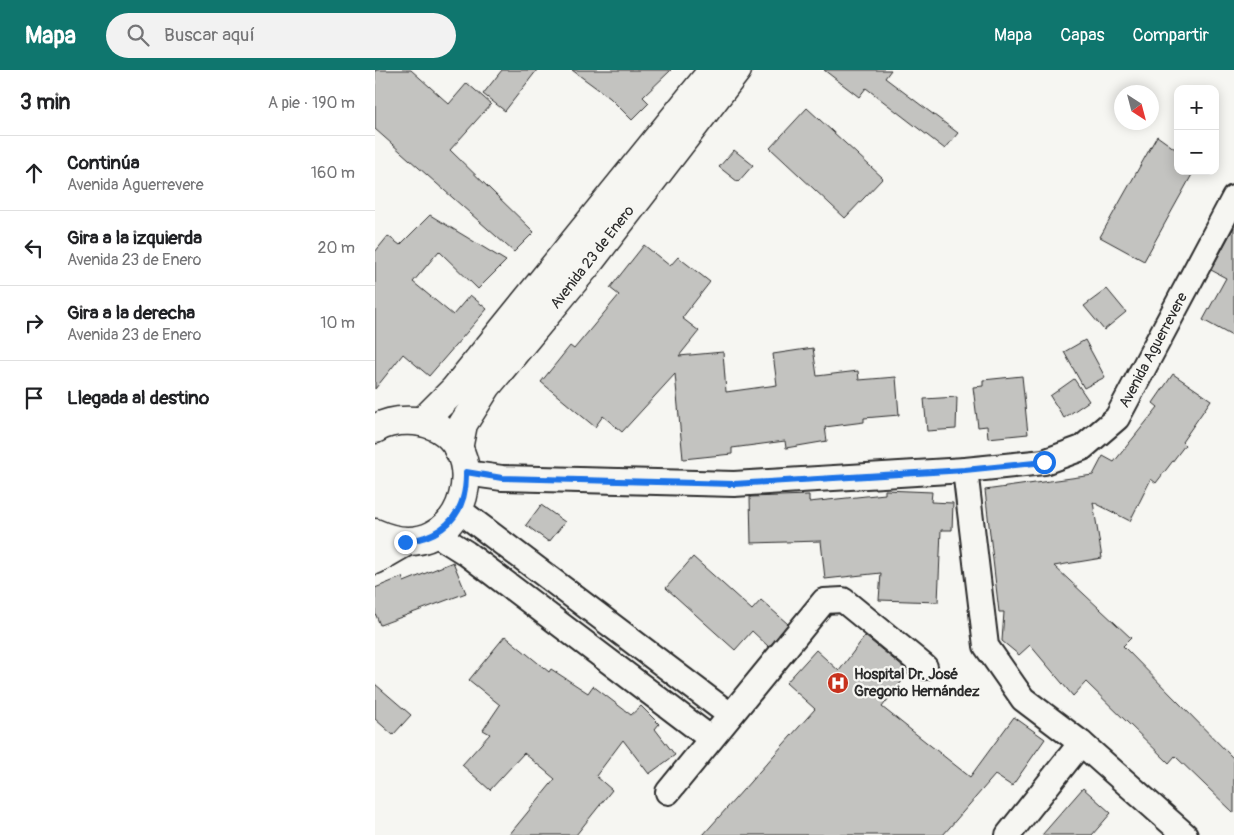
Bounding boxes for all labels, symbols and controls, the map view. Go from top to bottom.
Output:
search box [106,13,456,58]
text: Mapa [25,21,76,50]
icon: search [124,21,152,49]
text: Buscar aquí [164,23,255,47]
text: Mapa [994,24,1032,47]
text: Capas [1060,24,1105,47]
text: Compartir [1133,24,1209,47]
north arrow [1114,85,1159,130]
map controls [1174,85,1219,175]
button: + [1174,85,1219,130]
text: 3 min [20,89,70,116]
text: A pie · 190 m [268,93,355,113]
button: − [1174,130,1219,175]
text: Continúa [67,151,140,175]
icon: ahead [20,159,48,187]
text: 160 m [311,163,355,183]
text: Avenida Aguerrevere [67,175,204,195]
street label: Avenida 23 de Enero [546,202,639,313]
text: Gira a la izquierda [67,226,202,250]
icon: left [20,234,48,262]
text: 20 m [317,238,355,258]
text: Avenida 23 de Enero [67,250,201,270]
street label: Avenida Aguerrevere [1115,289,1192,411]
text: Gira a la derecha [67,301,195,325]
icon: right [20,309,48,337]
text: 10 m [320,313,355,333]
text: Avenida 23 de Enero [67,325,201,345]
icon: arrive [20,384,48,412]
text: Llegada al destino [67,386,209,410]
route start [1033,451,1056,474]
route end [394,531,417,554]
place label: Hospital Dr. José Gregorio Hernández [854,665,980,701]
hospital icon: Hospital Dr. José Gregorio Hernández [826,671,850,695]

